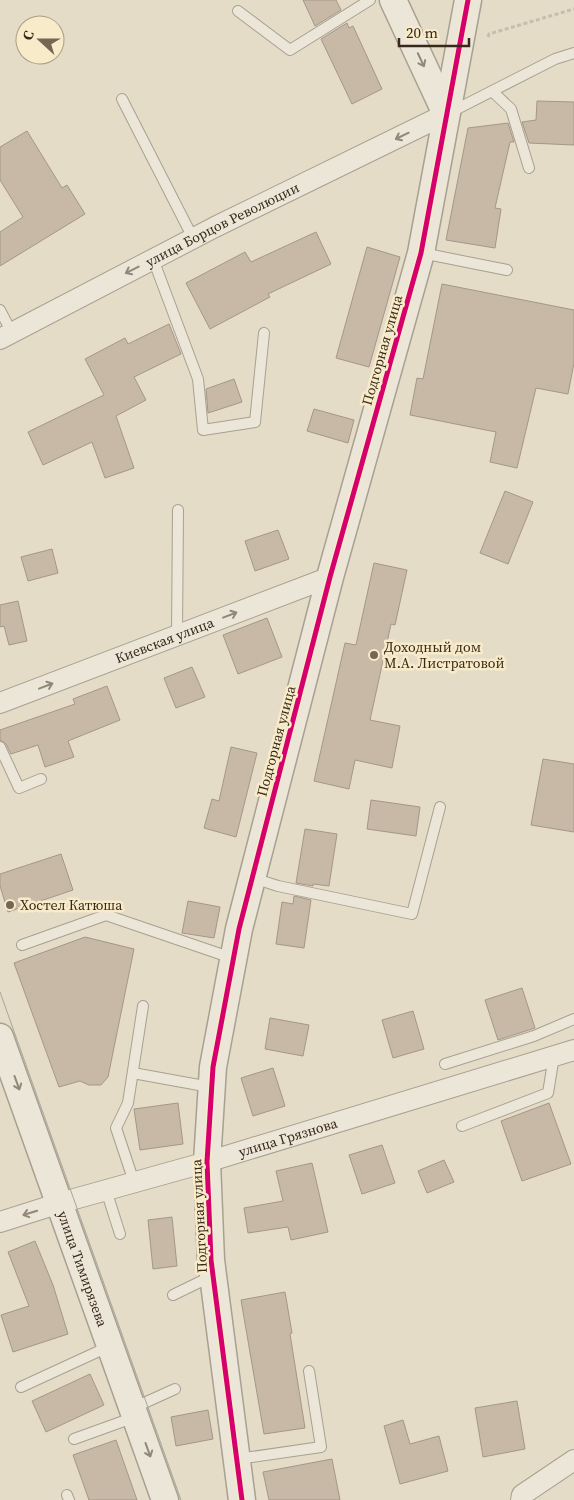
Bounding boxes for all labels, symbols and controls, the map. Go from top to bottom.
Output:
north arrow [15,15,65,65]
scale bar [399,15,469,47]
text: 20 m [406,22,438,43]
text: С [17,27,39,43]
one-way arrow [417,52,427,67]
one-way arrow [395,131,410,141]
street label: улица Борцов Революции [142,177,302,272]
one-way arrow [124,265,139,275]
street label: Подгорная улица [357,292,408,408]
one-way arrow [222,610,237,619]
street label: Киевская улица [112,612,217,668]
place label: Доходный дом М.А. Листратовой [384,637,504,673]
marker: Доходный дом М.А. Листратовой [368,649,380,661]
one-way arrow [37,681,53,690]
street label: Подгорная улица [252,683,301,799]
place label: Хостел Катюша [20,895,123,915]
marker: Хостел Катюша [4,899,16,911]
one-way arrow [13,1075,22,1090]
street label: улица Грязнова [236,1113,341,1162]
street label: Подгорная улица [186,1158,212,1273]
street label: улица Тимирязева [53,1208,113,1330]
one-way arrow [23,1209,39,1219]
one-way arrow [144,1442,153,1458]

